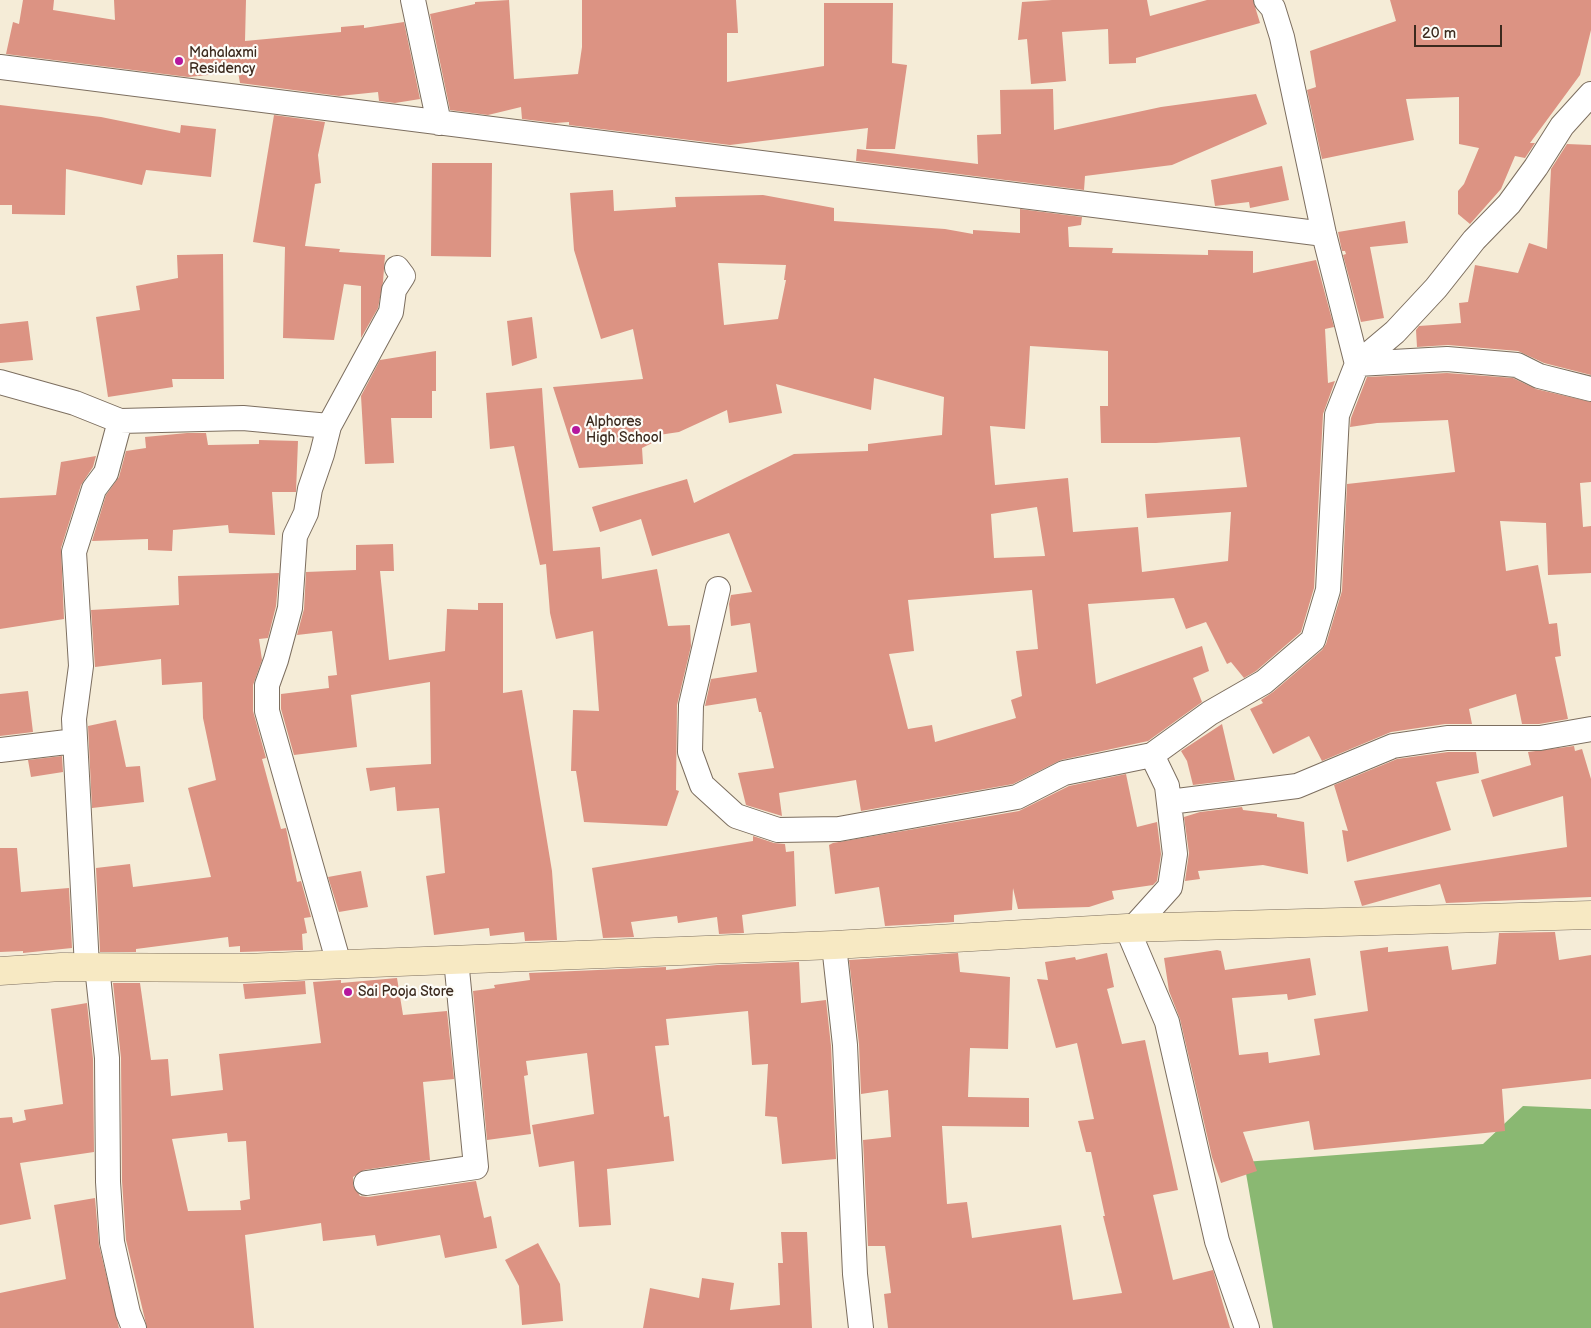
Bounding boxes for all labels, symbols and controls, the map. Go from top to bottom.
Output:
scale bar [1416,15,1504,47]
text: 20 m [1422,24,1456,43]
place label: Mahalaxmi Residency [189,45,257,78]
marker: Mahalaxmi Residency [173,55,185,67]
place label: Alphores High School [586,414,662,447]
marker: Alphores High School [570,424,582,436]
place label: Sai Pooja Store [358,984,454,1000]
marker: Sai Pooja Store [342,986,354,998]

